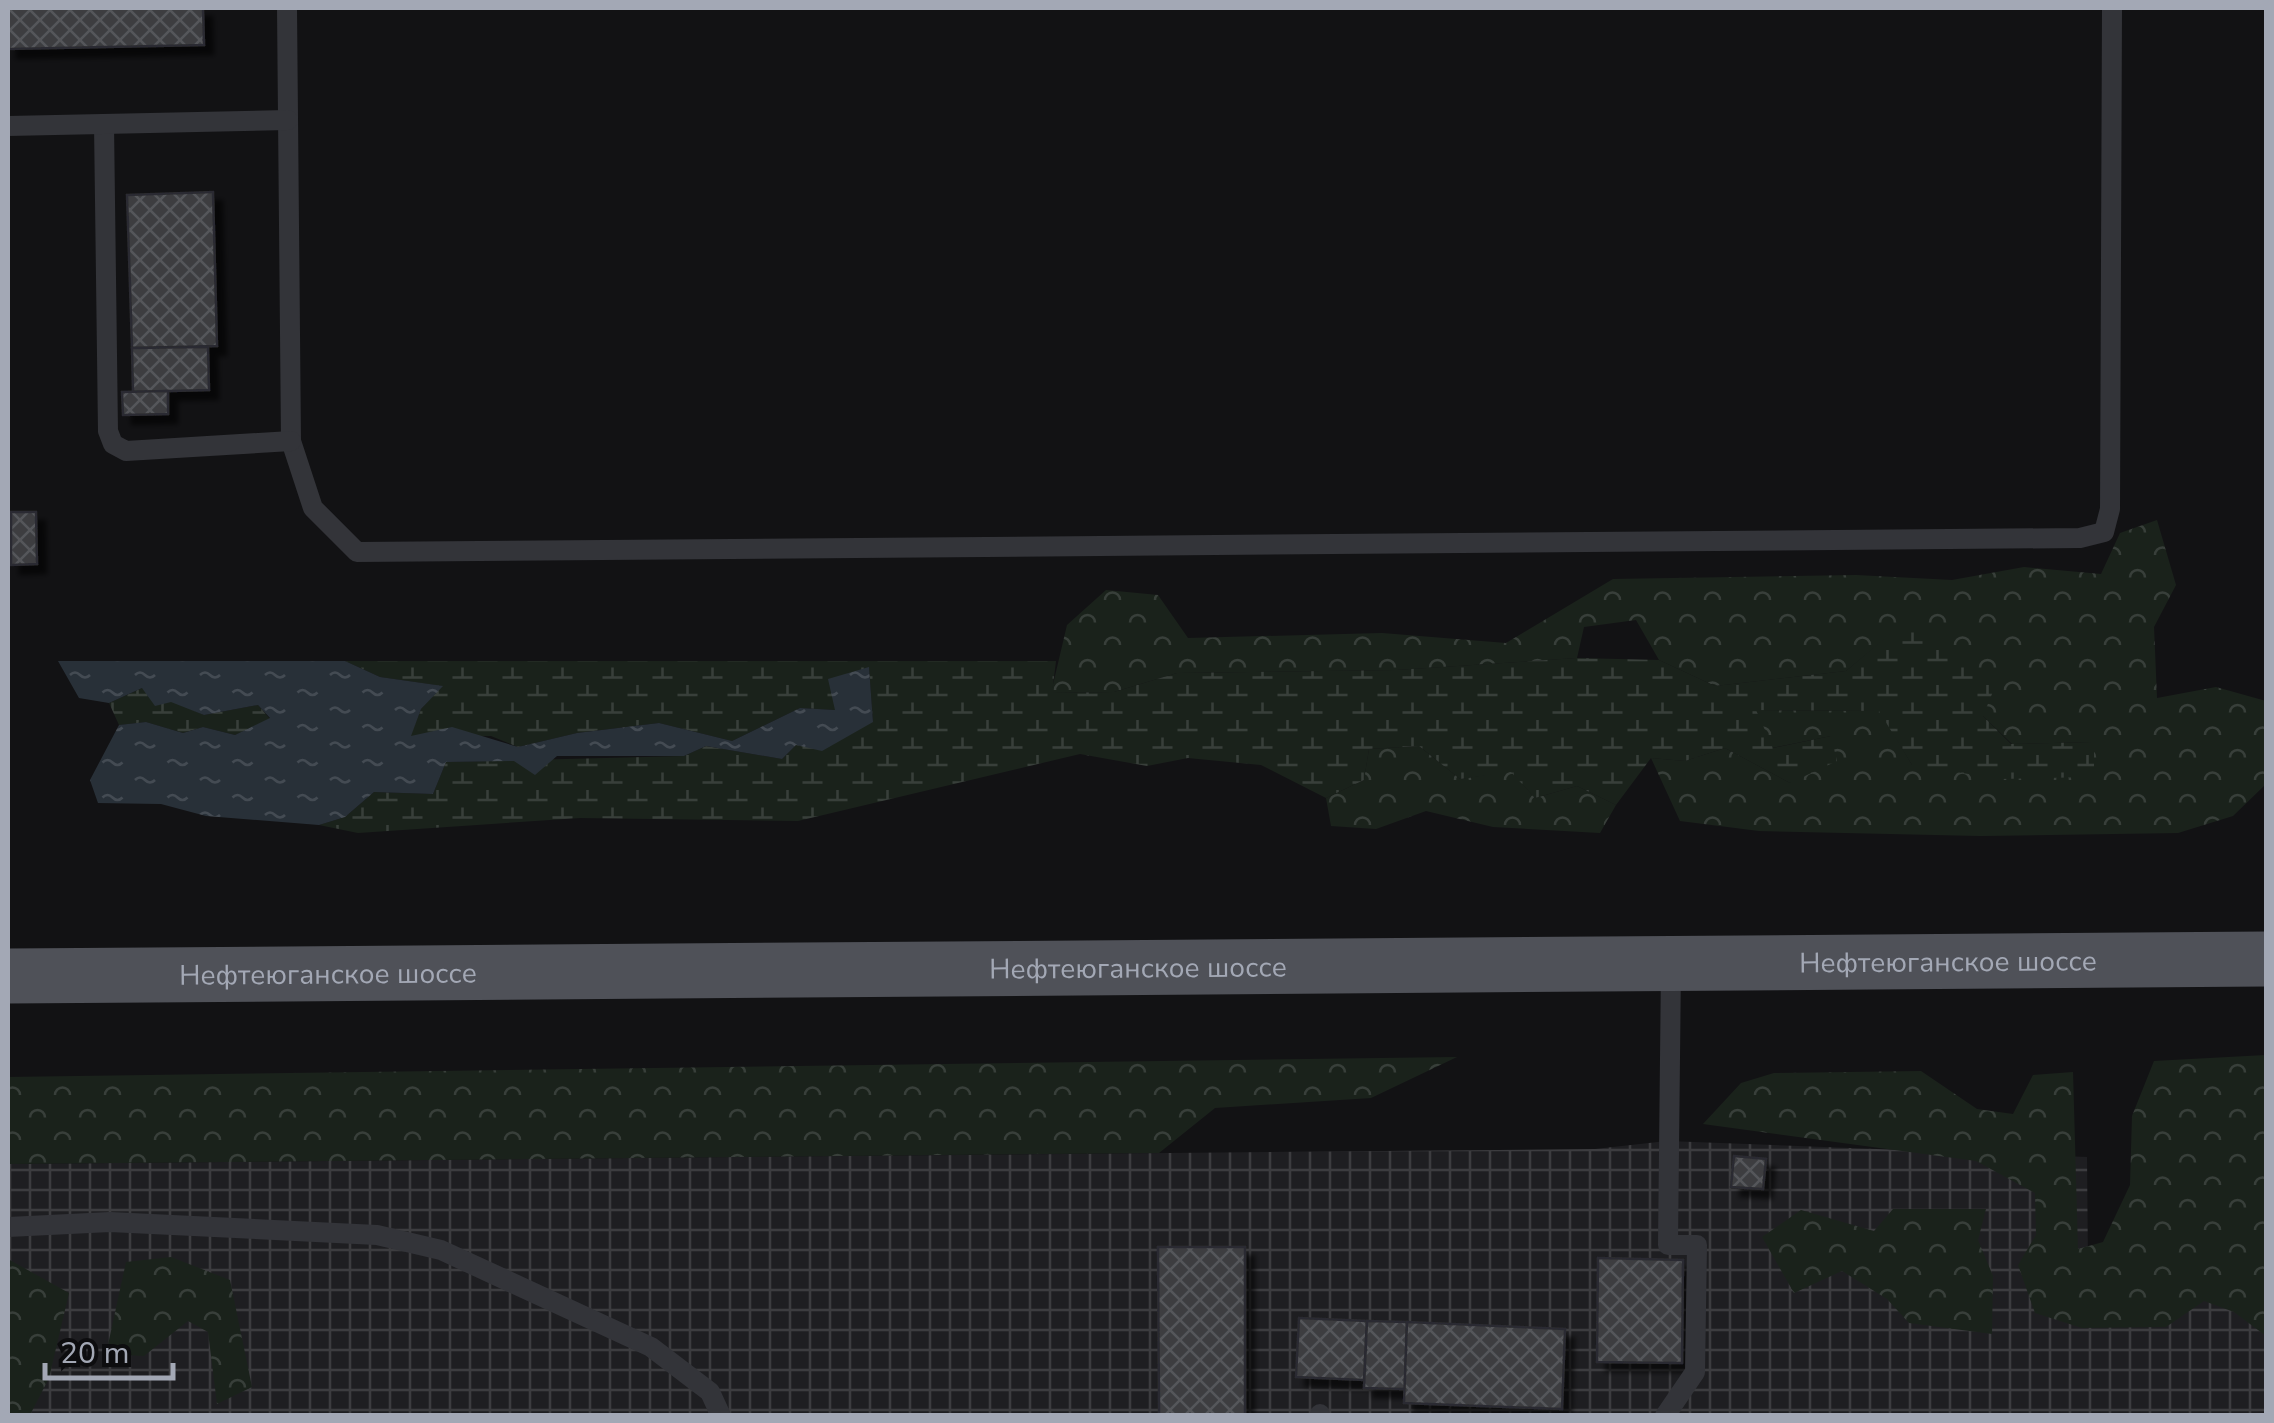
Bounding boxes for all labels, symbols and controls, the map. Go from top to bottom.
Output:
street label: Нефтеюганское шоссе [1799,942,2097,983]
street label: Нефтеюганское шоссе [989,948,1287,989]
street label: Нефтеюганское шоссе [179,954,477,995]
scale bar [45,1318,172,1380]
text: 20 m [60,1333,129,1374]

